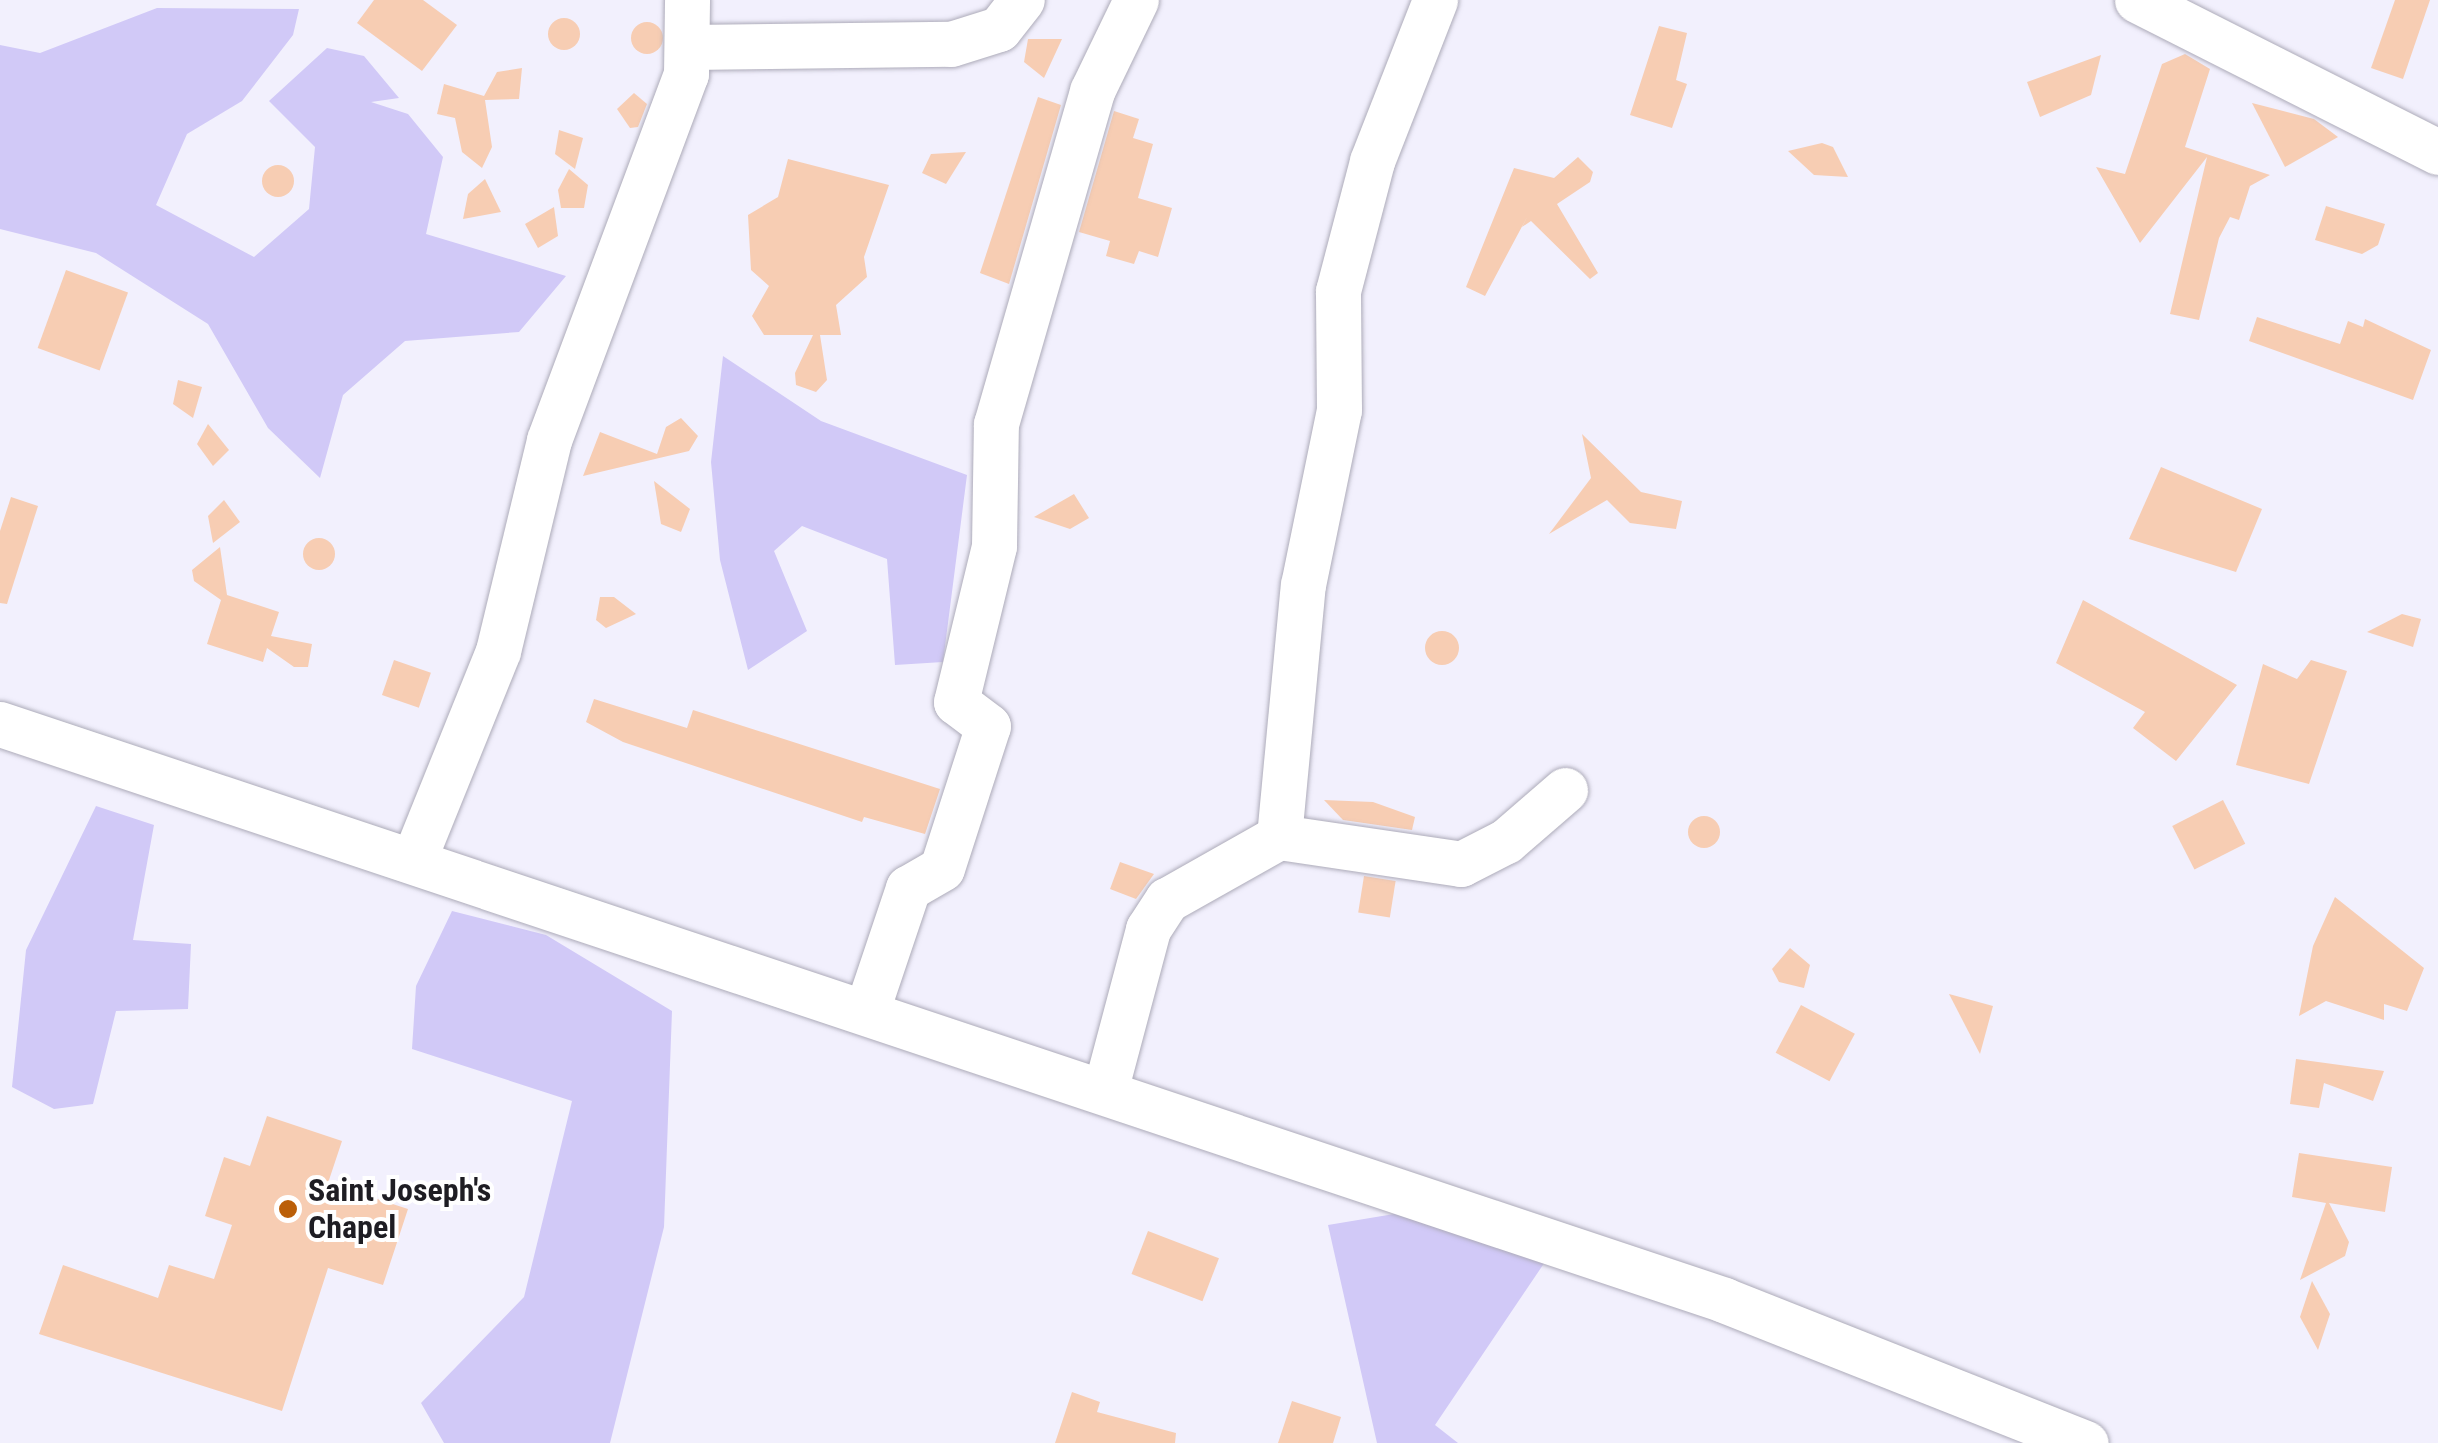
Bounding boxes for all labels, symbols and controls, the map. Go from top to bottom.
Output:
place label: Saint Joseph's Chapel [308,1172,491,1247]
marker: Saint Joseph's Chapel [277,1198,299,1220]

